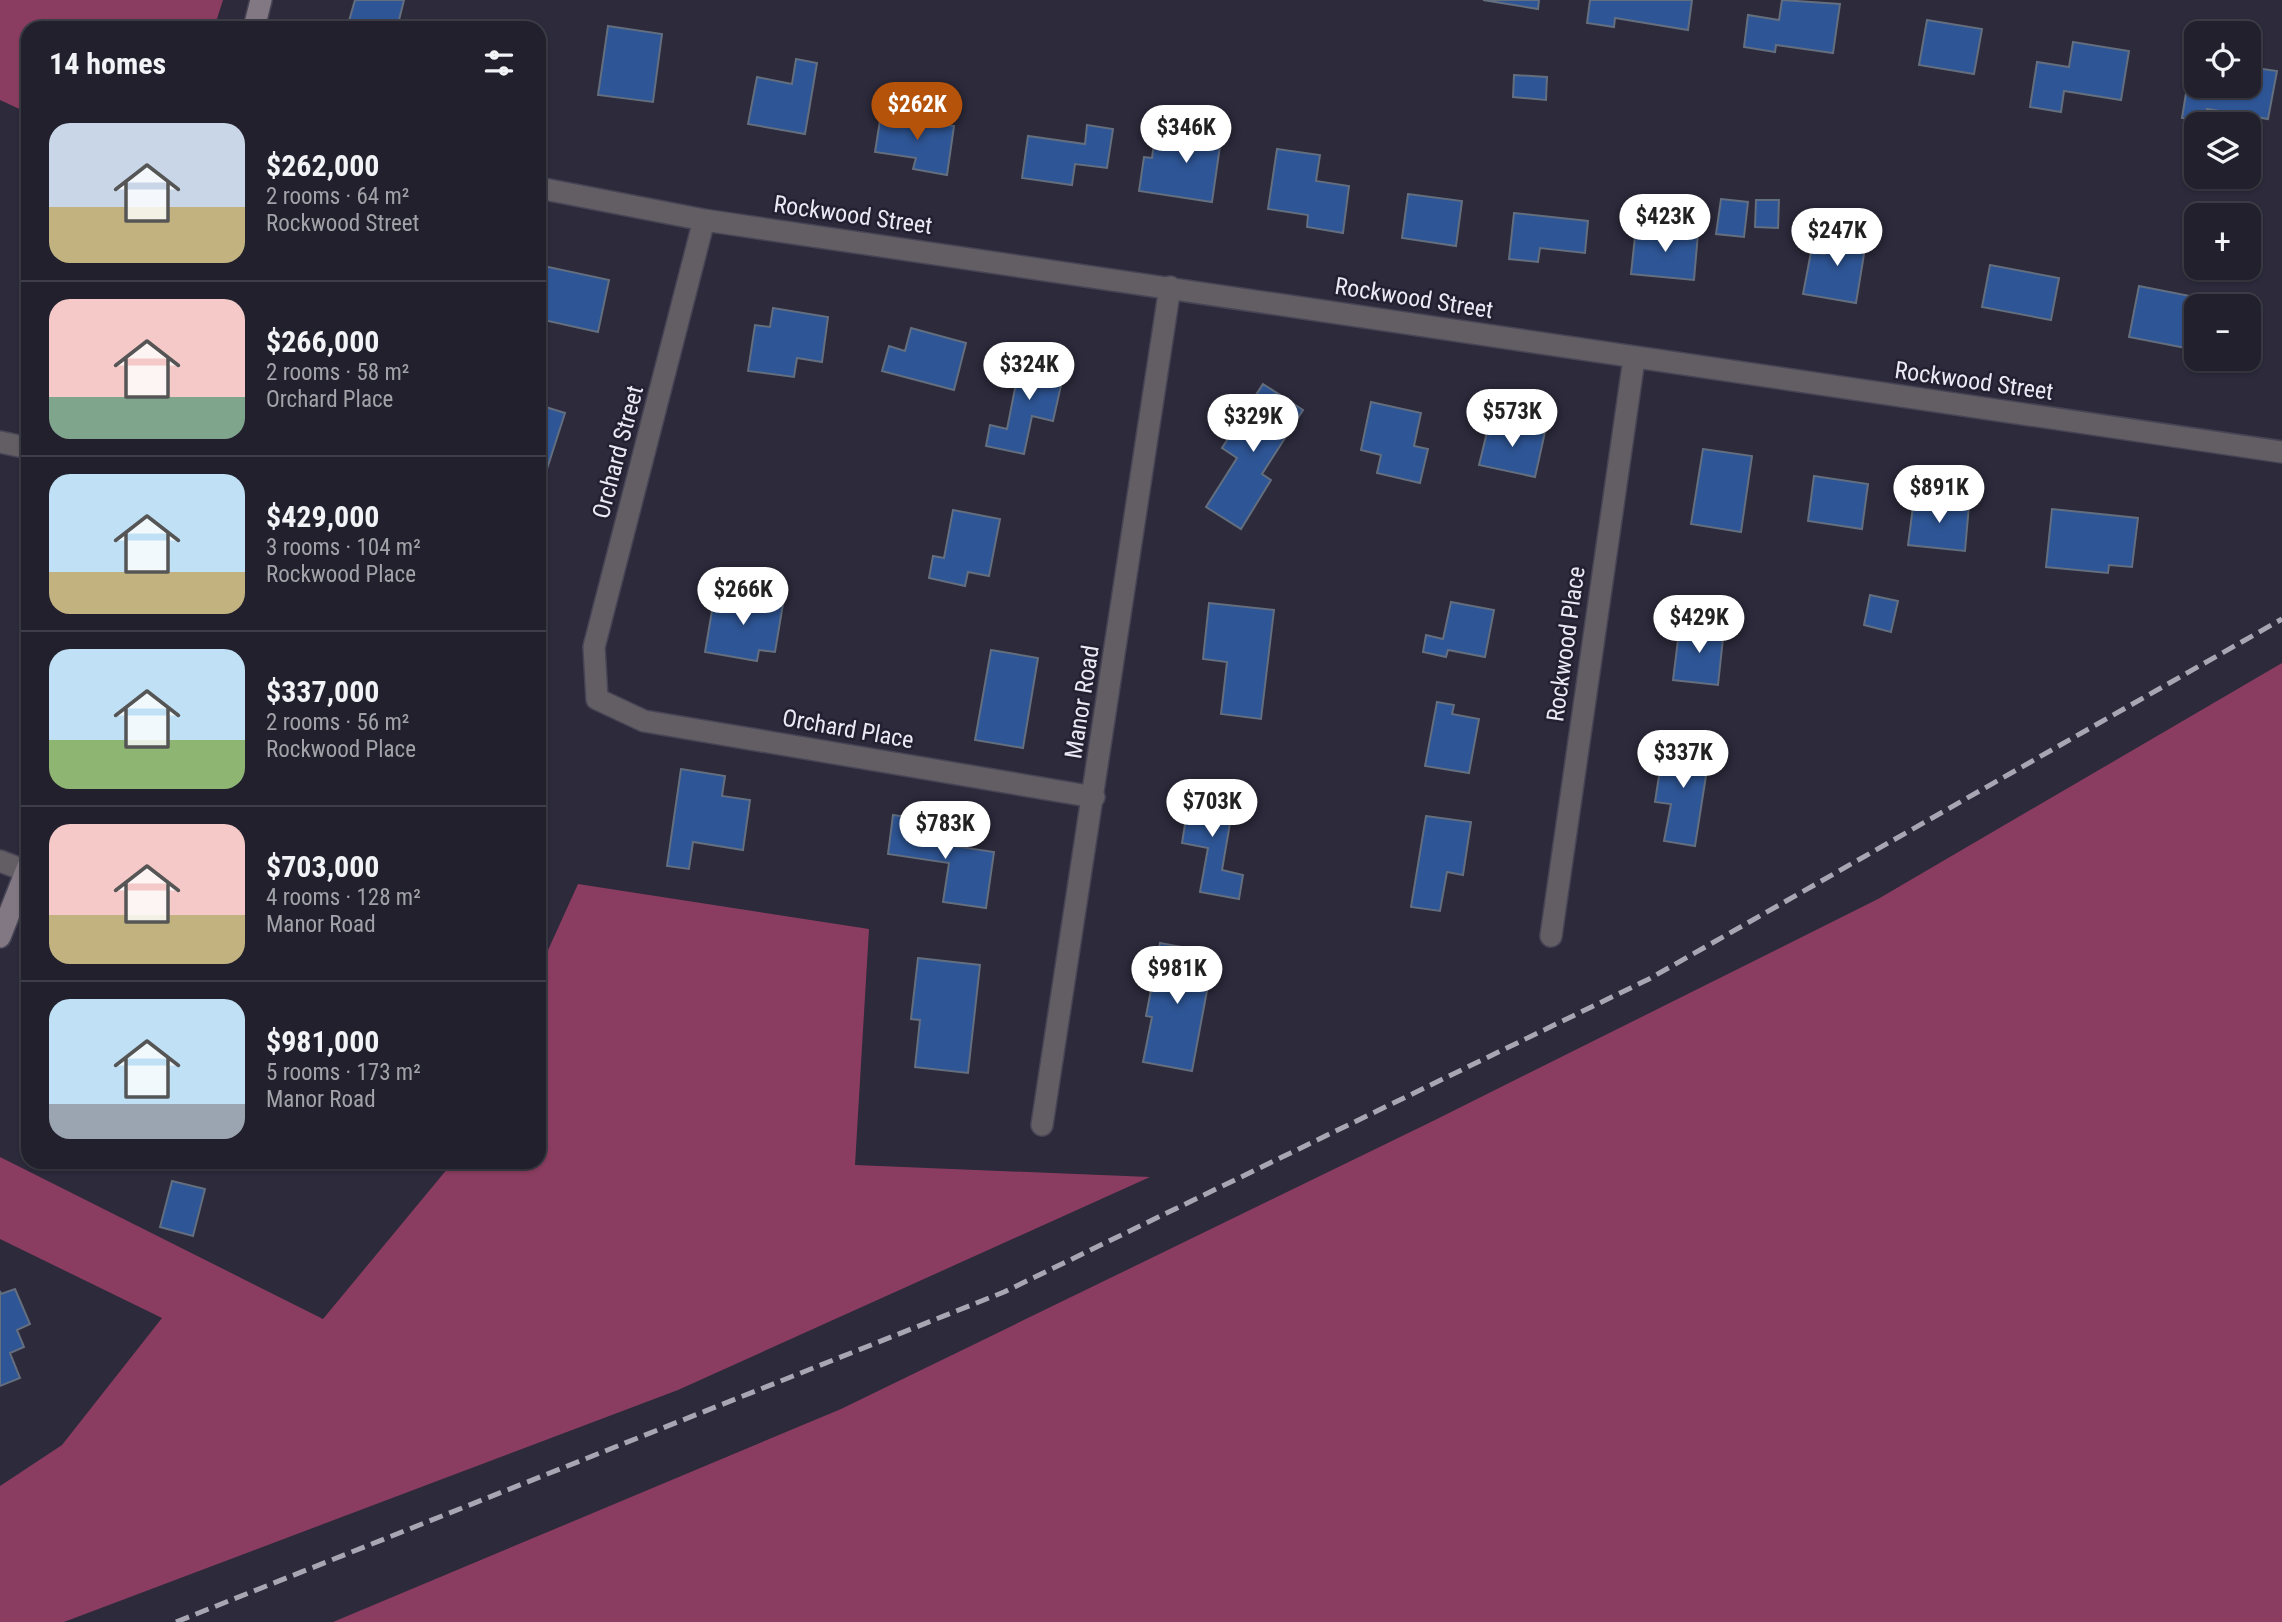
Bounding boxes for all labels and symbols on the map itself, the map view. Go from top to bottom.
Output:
pin: $262K [868,82,966,142]
pin: $346K [1137,106,1235,165]
street label: Rockwood Street [772,190,934,240]
pin: $423K [1616,194,1714,254]
pin: $247K [1788,208,1886,268]
street label: Rockwood Street [1333,272,1495,324]
pin: $324K [980,342,1078,402]
street label: Rockwood Street [1893,356,2055,406]
street label: Orchard Street [587,382,649,522]
pin: $573K [1463,390,1561,449]
pin: $329K [1204,394,1302,454]
pin: $891K [1890,466,1988,525]
street label: Rockwood Place [1541,565,1591,723]
pin: $266K [694,568,792,627]
pin: $429K [1650,596,1748,655]
street label: Manor Road [1059,643,1105,761]
street label: Orchard Place [780,704,916,754]
pin: $337K [1634,730,1732,790]
pin: $703K [1163,780,1261,839]
pin: $783K [896,802,994,861]
pin: $981K [1128,946,1226,1006]

